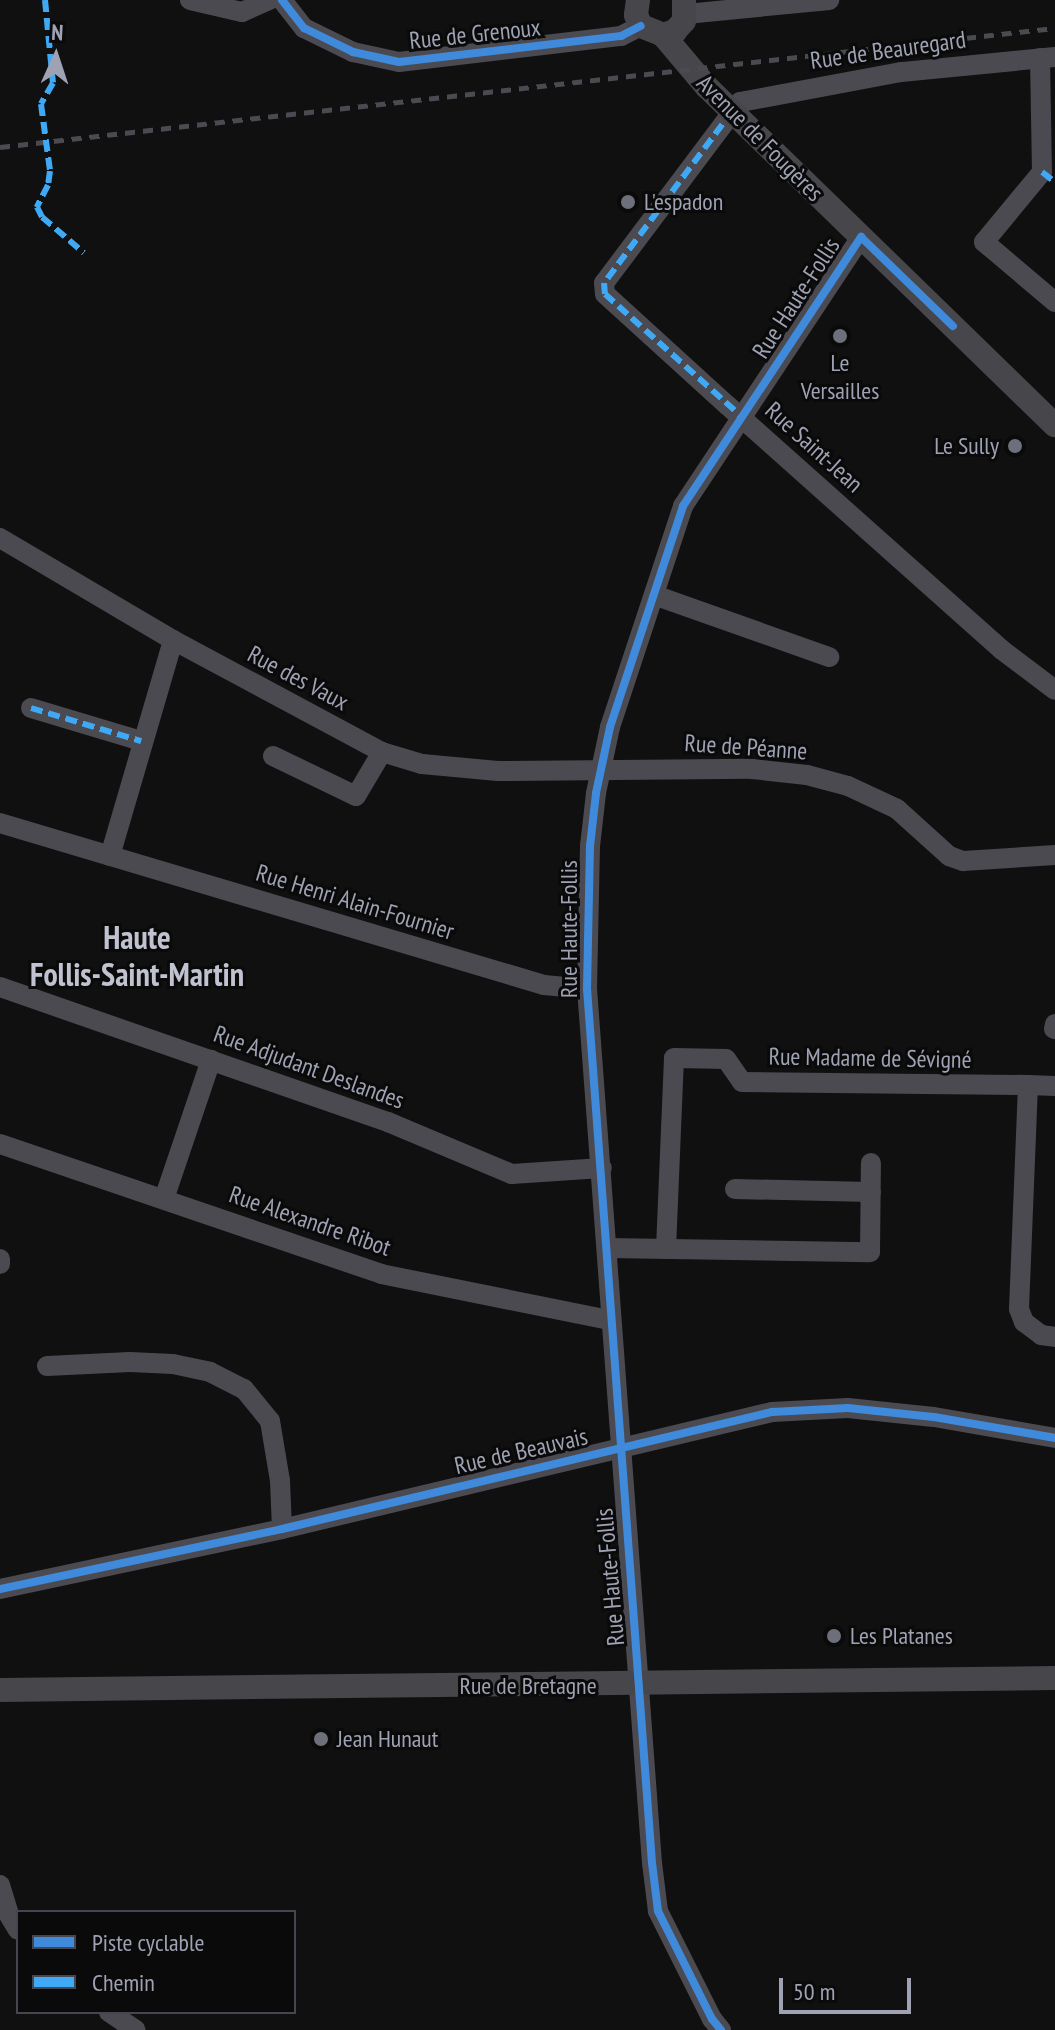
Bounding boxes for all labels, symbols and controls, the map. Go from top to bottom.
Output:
street label: Rue de Grenoux [408,13,542,55]
north arrow [16,16,96,96]
text: N [51,18,64,46]
street label: Rue de Beauregard [808,25,968,75]
street label: Avenue de Fougères [691,69,829,207]
place label: L'espadon [644,188,723,216]
marker: L'espadon [619,193,637,211]
street label: Rue Haute-Follis [746,232,846,364]
marker: Le Versailles [831,327,849,345]
place label: Le Versailles [801,349,879,405]
street label: Rue Saint-Jean [759,396,869,498]
place label: Le Sully [934,432,999,460]
marker: Le Sully [1006,437,1024,455]
street label: Rue des Vaux [242,639,354,717]
street label: Rue de Péanne [684,728,808,766]
street label: Rue Henri Alain-Fournier [252,858,458,946]
street label: Rue Haute-Follis [555,860,583,998]
district label: Haute Follis-Saint-Martin [30,919,244,994]
street label: Rue Adjudant Deslandes [210,1019,408,1115]
street label: Rue Madame de Sévigné [768,1042,972,1074]
street label: Rue Alexandre Ribot [225,1180,395,1262]
street label: Rue de Beauvais [452,1422,590,1480]
street label: Rue Haute-Follis [590,1507,630,1647]
place label: Les Platanes [850,1622,953,1650]
marker: Les Platanes [825,1627,843,1645]
street label: Rue de Bretagne [459,1672,597,1700]
place label: Jean Hunaut [337,1725,438,1753]
marker: Jean Hunaut [312,1730,330,1748]
legend [16,1910,296,2014]
text: Piste cyclable [92,1927,205,1958]
scale bar [783,1962,915,2012]
text: Chemin [92,1967,155,1998]
text: 50 m [793,1976,835,2007]

